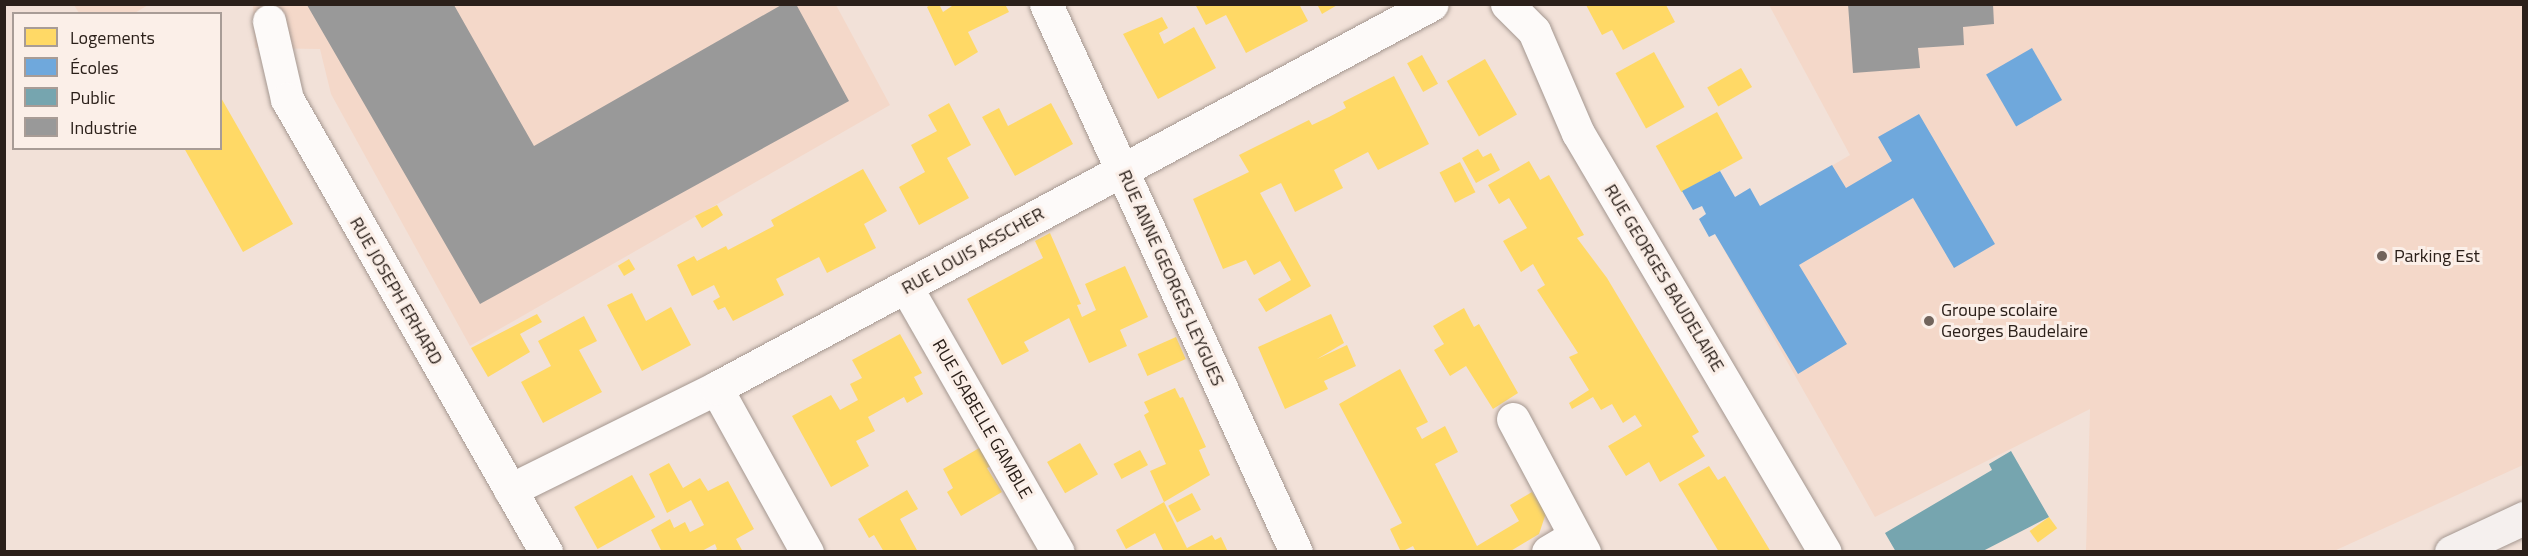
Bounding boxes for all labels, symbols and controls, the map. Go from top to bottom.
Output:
legend [12,12,222,150]
text: Logements [70,24,155,51]
text: Écoles [70,54,119,81]
text: Public [70,84,116,111]
text: Industrie [70,114,137,141]
street label: RUE ANNE GEORGES LEYGUES [1114,167,1228,389]
street label: RUE GEORGES BAUDELAIRE [1599,180,1729,376]
street label: RUE LOUIS ASSCHER [898,203,1048,299]
street label: RUE JOSEPH ERHARD [345,213,447,369]
place label: Parking Est [2394,245,2480,267]
marker: Parking Est [2375,249,2389,263]
place label: Groupe scolaire Georges Baudelaire [1941,300,2088,342]
marker: Groupe scolaire Georges Baudelaire [1922,314,1936,328]
street label: RUE ISABELLE GAMBLE [928,336,1036,502]

